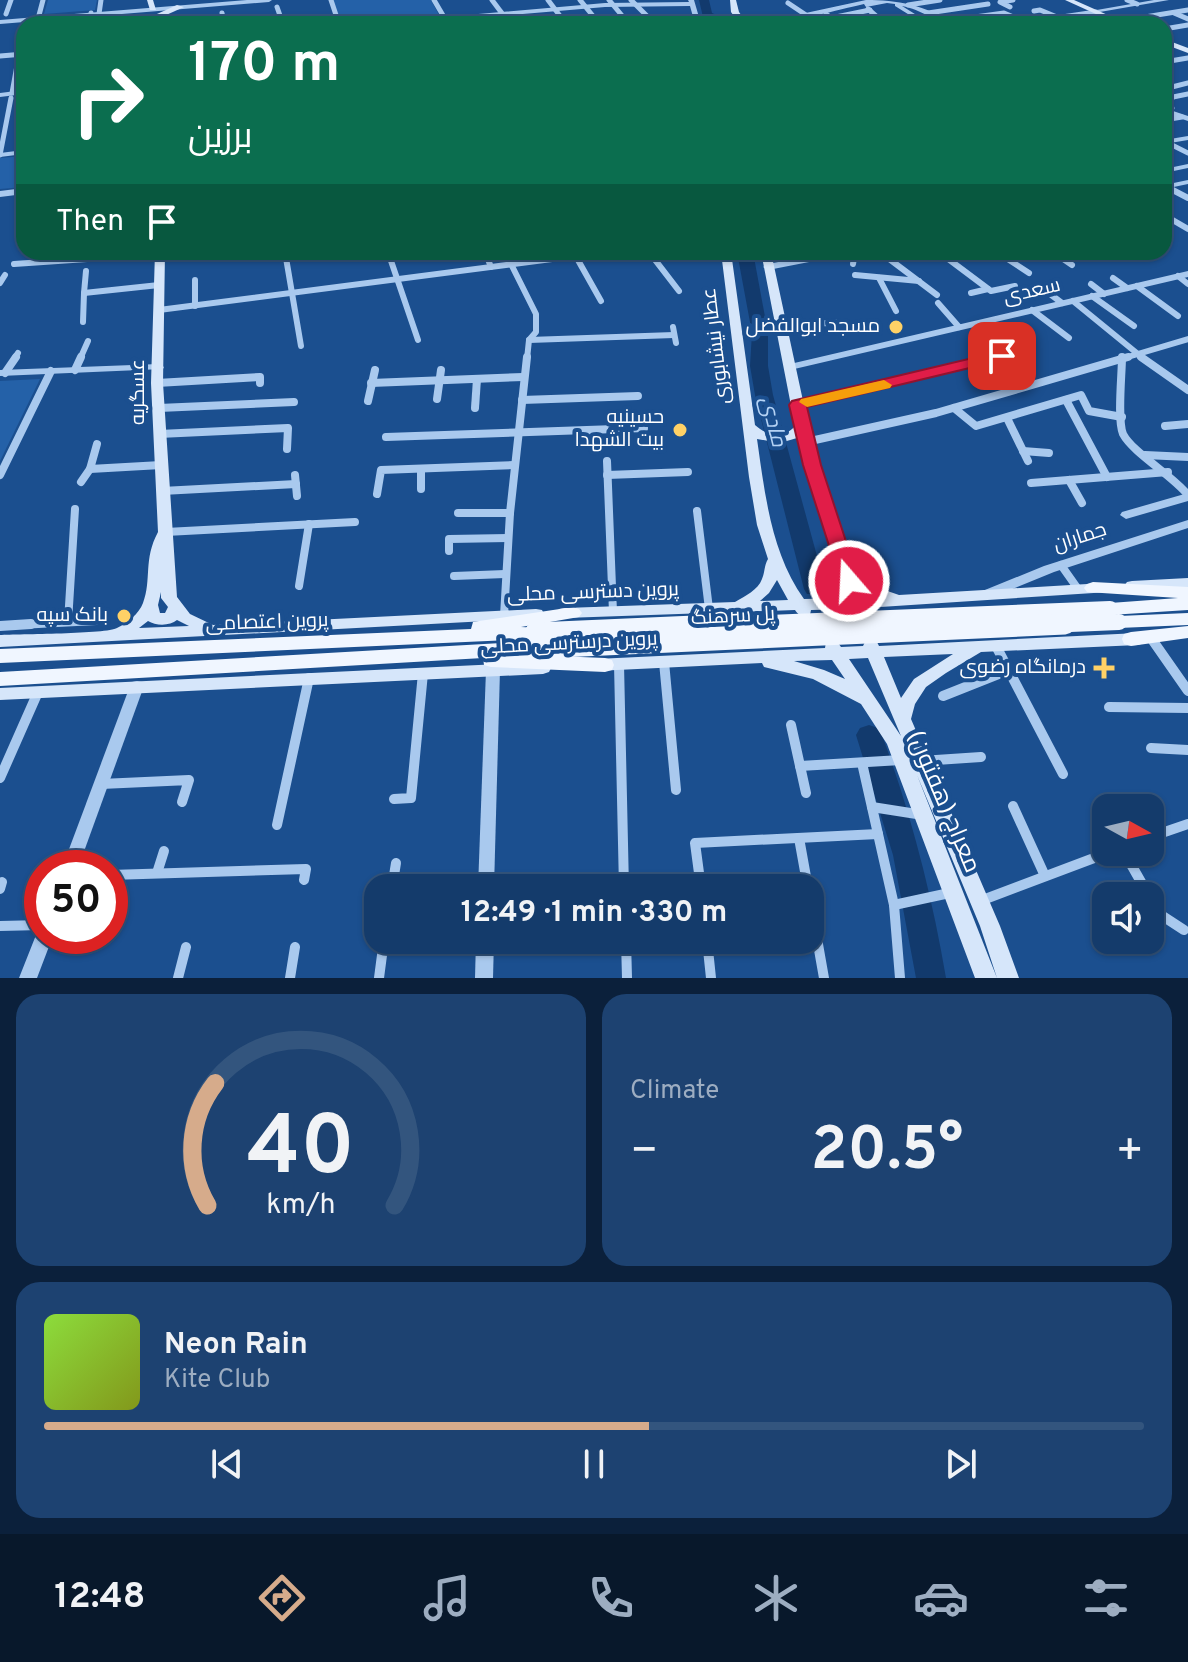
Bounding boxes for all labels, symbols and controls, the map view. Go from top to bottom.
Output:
text: 170 m [188,31,340,101]
icon: right [56,48,160,152]
text: برزین [188,115,253,161]
icon: arrive [140,200,184,244]
text: Then [56,204,124,241]
street label: سعدی [1001,273,1063,311]
street label: عطار نیشابوری [697,286,737,406]
place label: مسجد ابوالفضل [746,314,880,340]
marker: مسجد ابوالفضل [887,318,905,336]
pin [968,322,1036,390]
icon: arrive [980,334,1024,378]
street label: عسگریه [126,359,152,425]
water label: مادی [753,394,791,451]
place label: حسینیه بیت الشهدا [574,405,664,454]
marker: حسینیه بیت الشهدا [671,421,689,439]
street label: جماران [1050,517,1110,559]
position arrow [807,539,891,623]
street label: پروین دسترسی محلی [507,577,680,609]
street label: پل سرهنگ [690,602,776,632]
place label: بانک سپه [36,603,108,629]
marker: بانک سپه [115,607,133,625]
street label: پروین اعتصامی [205,608,329,638]
street label: پروین درسترسی محلی [480,626,659,662]
place label: درمانگاه رضوی [959,655,1086,681]
marker: درمانگاه رضوی [1093,657,1115,679]
street label: معراج (هفتون) [900,726,986,878]
north arrow [1092,794,1164,866]
map controls [1092,794,1164,954]
speed limit sign: 50 [24,850,128,954]
button: sound [1092,882,1164,954]
text: 12:49 · 1 min · 330 m [461,895,727,932]
text: Climate [630,1075,719,1108]
text: 40 [247,1099,355,1204]
text: 20.5° [811,1115,963,1191]
text: − [630,1125,658,1181]
text: + [1116,1125,1144,1181]
text: km/h [266,1188,336,1224]
text: Neon Rain [164,1327,308,1364]
text: Kite Club [164,1364,270,1397]
icon: previous [205,1442,249,1486]
icon: pause [572,1442,616,1486]
icon: next [939,1442,983,1486]
icon: directions [254,1570,310,1626]
icon: music [419,1570,475,1626]
icon: phone [583,1570,639,1626]
icon: climate [748,1570,804,1626]
icon: car [913,1570,969,1626]
icon: filters [1078,1570,1134,1626]
text: 12:48 [54,1575,145,1621]

